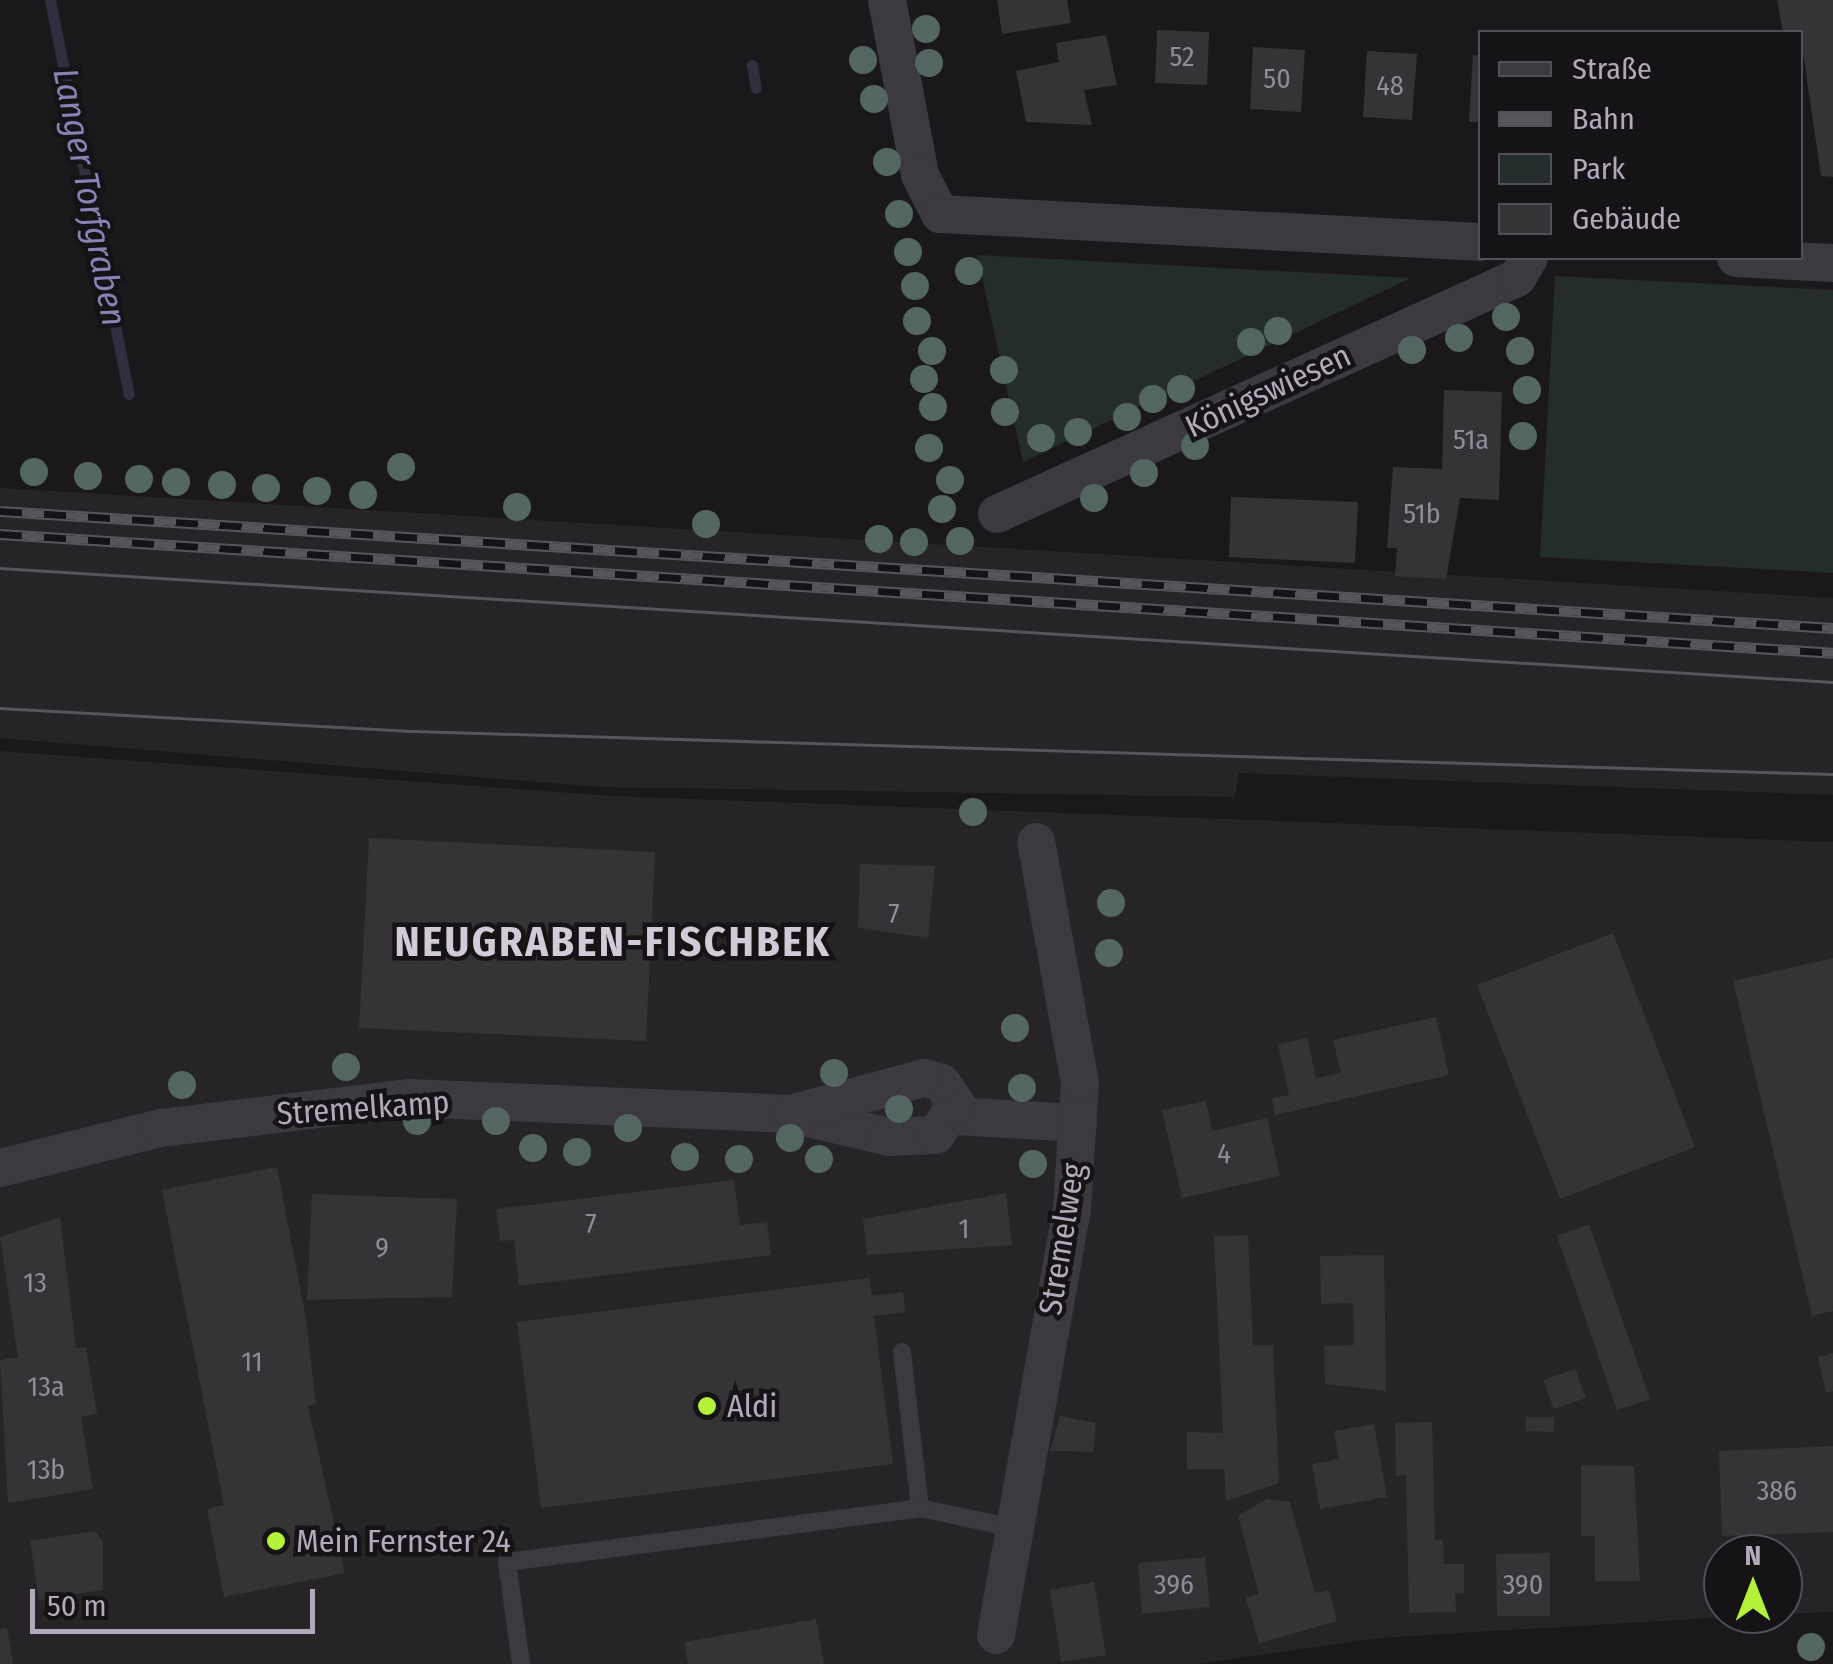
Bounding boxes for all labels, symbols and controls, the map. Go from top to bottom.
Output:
legend [1478,30,1803,260]
house number: 52 [1170,40,1194,74]
text: Straße [1572,51,1652,87]
house number: 50 [1263,62,1291,96]
water label: Langer Torfgraben [44,65,136,329]
house number: 48 [1376,69,1404,103]
text: Bahn [1572,101,1635,137]
text: Park [1572,151,1625,187]
text: Gebäude [1572,201,1681,237]
street label: Königswiesen [1179,336,1357,446]
house number: 51a [1453,423,1489,457]
house number: 51b [1403,497,1441,531]
house number: 7 [888,897,900,931]
district label: NEUGRABEN-FISCHBEK [395,917,831,967]
street label: Stremelkamp [275,1083,451,1133]
house number: 4 [1217,1137,1231,1171]
street label: Stremelweg [1031,1160,1093,1318]
house number: 7 [585,1207,597,1241]
house number: 1 [959,1212,969,1246]
house number: 9 [375,1231,389,1265]
house number: 13 [23,1266,47,1300]
house number: 11 [241,1345,263,1379]
house number: 13a [27,1370,65,1404]
place label: Aldi [727,1387,777,1425]
marker: Aldi [696,1395,718,1417]
house number: 13b [27,1453,65,1487]
house number: 386 [1757,1474,1797,1508]
place label: Mein Fernster 24 [296,1522,511,1560]
marker: Mein Fernster 24 [265,1530,287,1552]
north arrow [1703,1534,1803,1634]
text: N [1745,1539,1761,1572]
house number: 396 [1154,1568,1194,1602]
house number: 390 [1503,1568,1543,1602]
scale bar [35,1569,320,1631]
text: 50 m [47,1588,107,1624]

